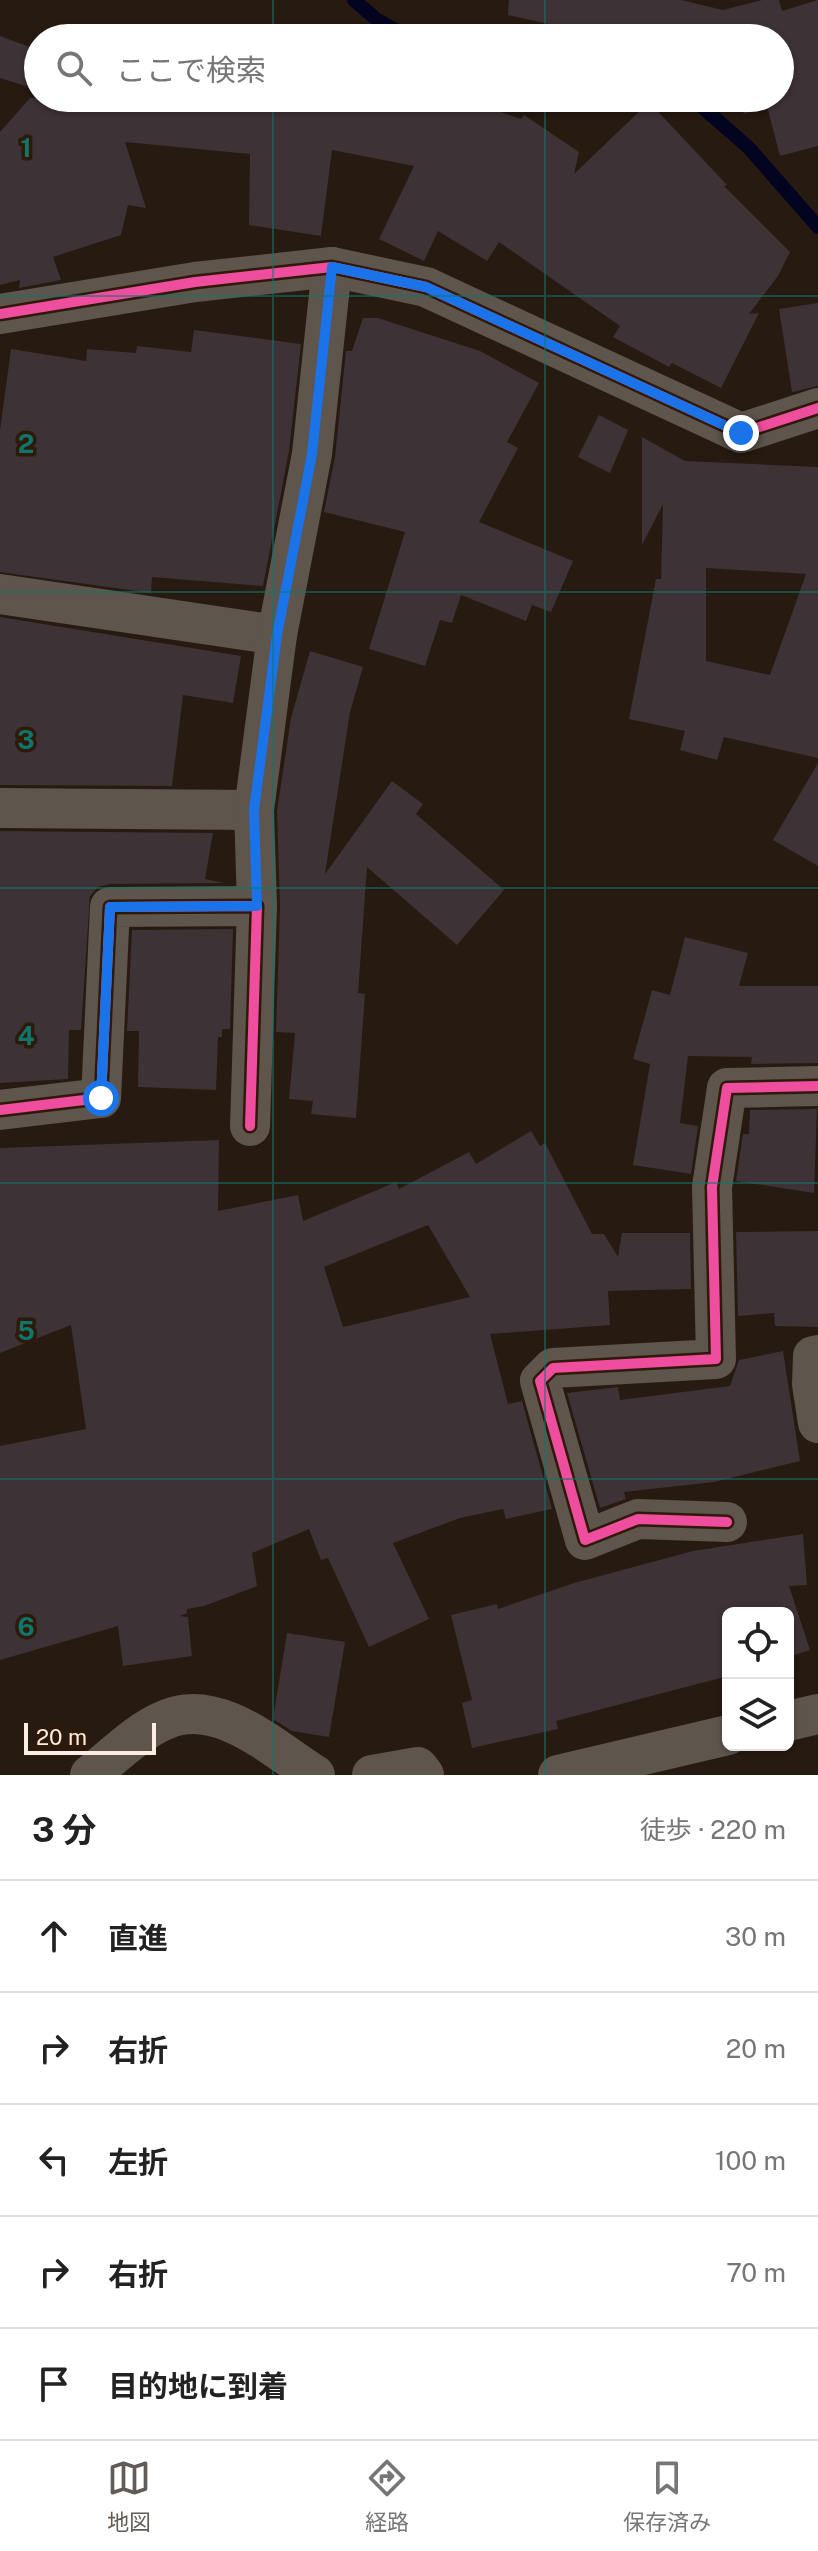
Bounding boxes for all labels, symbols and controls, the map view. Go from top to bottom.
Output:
search box [24,24,794,112]
icon: search [52,46,96,90]
text: ここで検索 [116,52,266,88]
text: 1 [20,132,32,163]
route end [723,415,759,451]
text: 2 [18,428,34,459]
text: 3 [17,724,35,755]
text: 4 [17,1020,35,1051]
route start [83,1080,119,1116]
text: 5 [17,1315,35,1346]
map controls [722,1607,794,1751]
button: locate [722,1607,794,1679]
text: 6 [17,1611,35,1642]
button: layers [722,1679,794,1751]
scale bar [24,1719,156,1755]
text: 20 m [36,1724,87,1750]
text: 3 分 [32,1810,96,1850]
text: 徒歩 · 220 m [640,1814,786,1845]
icon: ahead [32,1914,76,1958]
text: 直進 [108,1920,168,1956]
text: 30 m [725,1921,786,1952]
icon: right [32,2026,76,2070]
text: 右折 [108,2032,168,2068]
text: 20 m [726,2033,786,2064]
icon: left [32,2138,76,2182]
text: 左折 [108,2144,168,2180]
text: 100 m [715,2145,786,2176]
icon: right [32,2250,76,2294]
text: 右折 [108,2256,168,2292]
text: 70 m [726,2257,786,2288]
icon: arrive [32,2362,76,2406]
text: 目的地に到着 [108,2368,288,2404]
tab: 地図 [107,2456,151,2536]
tab: 経路 [365,2456,409,2536]
tab: 保存済み [623,2456,711,2536]

